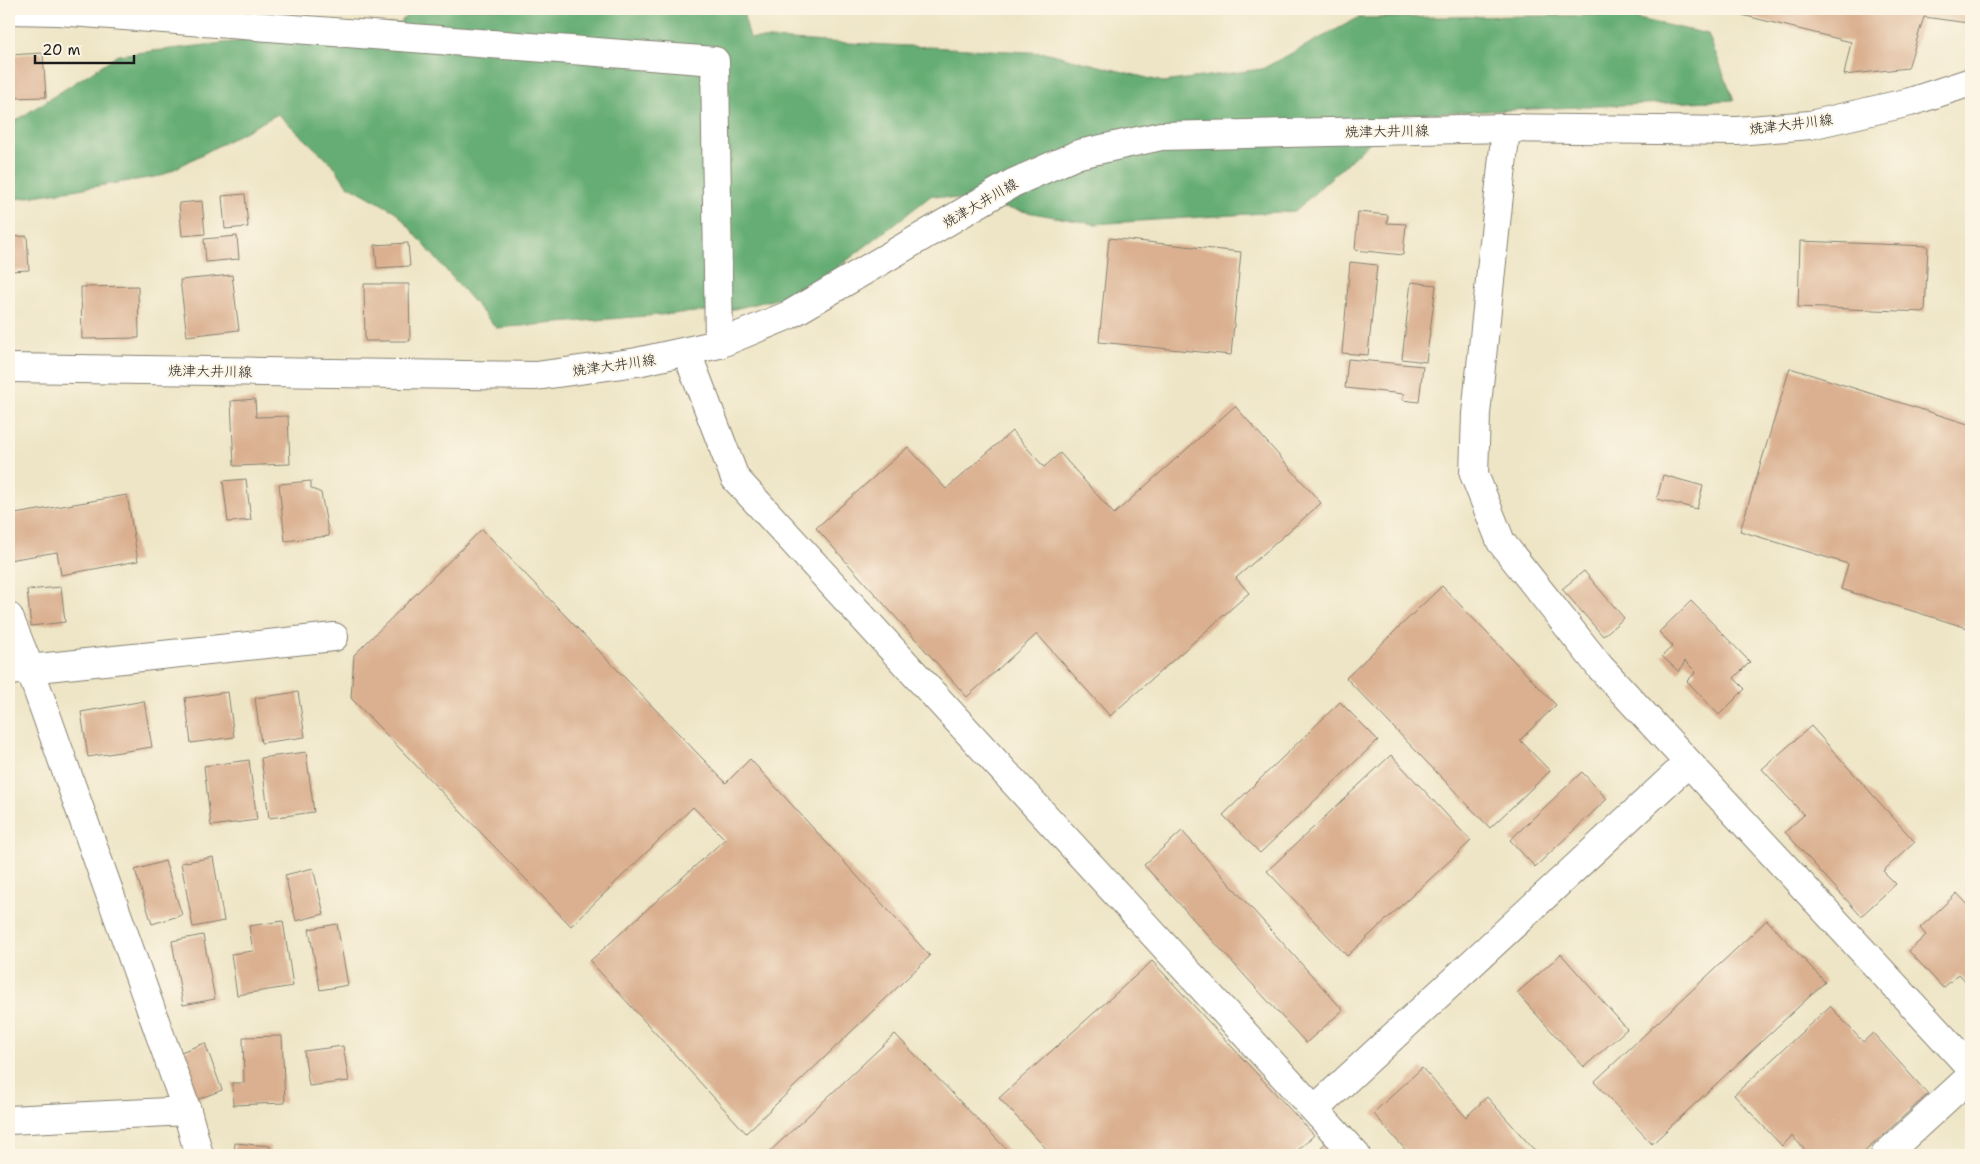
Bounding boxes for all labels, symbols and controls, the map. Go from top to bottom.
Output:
scale bar [35,32,134,64]
text: 20 m [42,40,81,60]
street label: 焼津大井川線 [1748,110,1834,138]
street label: 焼津大井川線 [1345,121,1429,141]
street label: 焼津大井川線 [939,174,1021,232]
street label: 焼津大井川線 [571,350,657,380]
street label: 焼津大井川線 [168,361,252,381]

